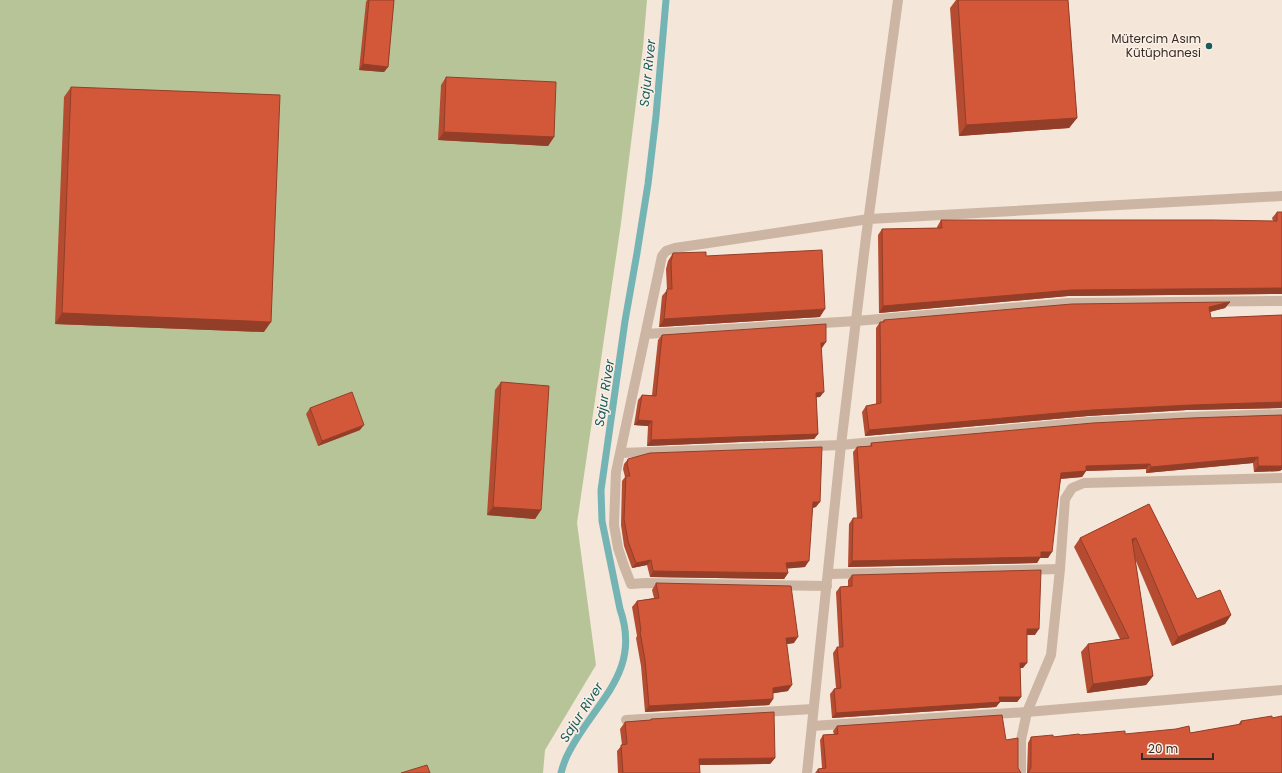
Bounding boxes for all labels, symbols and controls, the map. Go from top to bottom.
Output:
place label: Mütercim Asım Kütüphanesi [1111,30,1201,61]
water label: Sajur River [634,37,661,108]
marker: Mütercim Asım Kütüphanesi [1204,41,1214,51]
water label: Sajur River [590,357,619,428]
water label: Sajur River [555,678,609,746]
scale bar [1142,735,1213,761]
text: 20 m [1148,740,1178,757]

